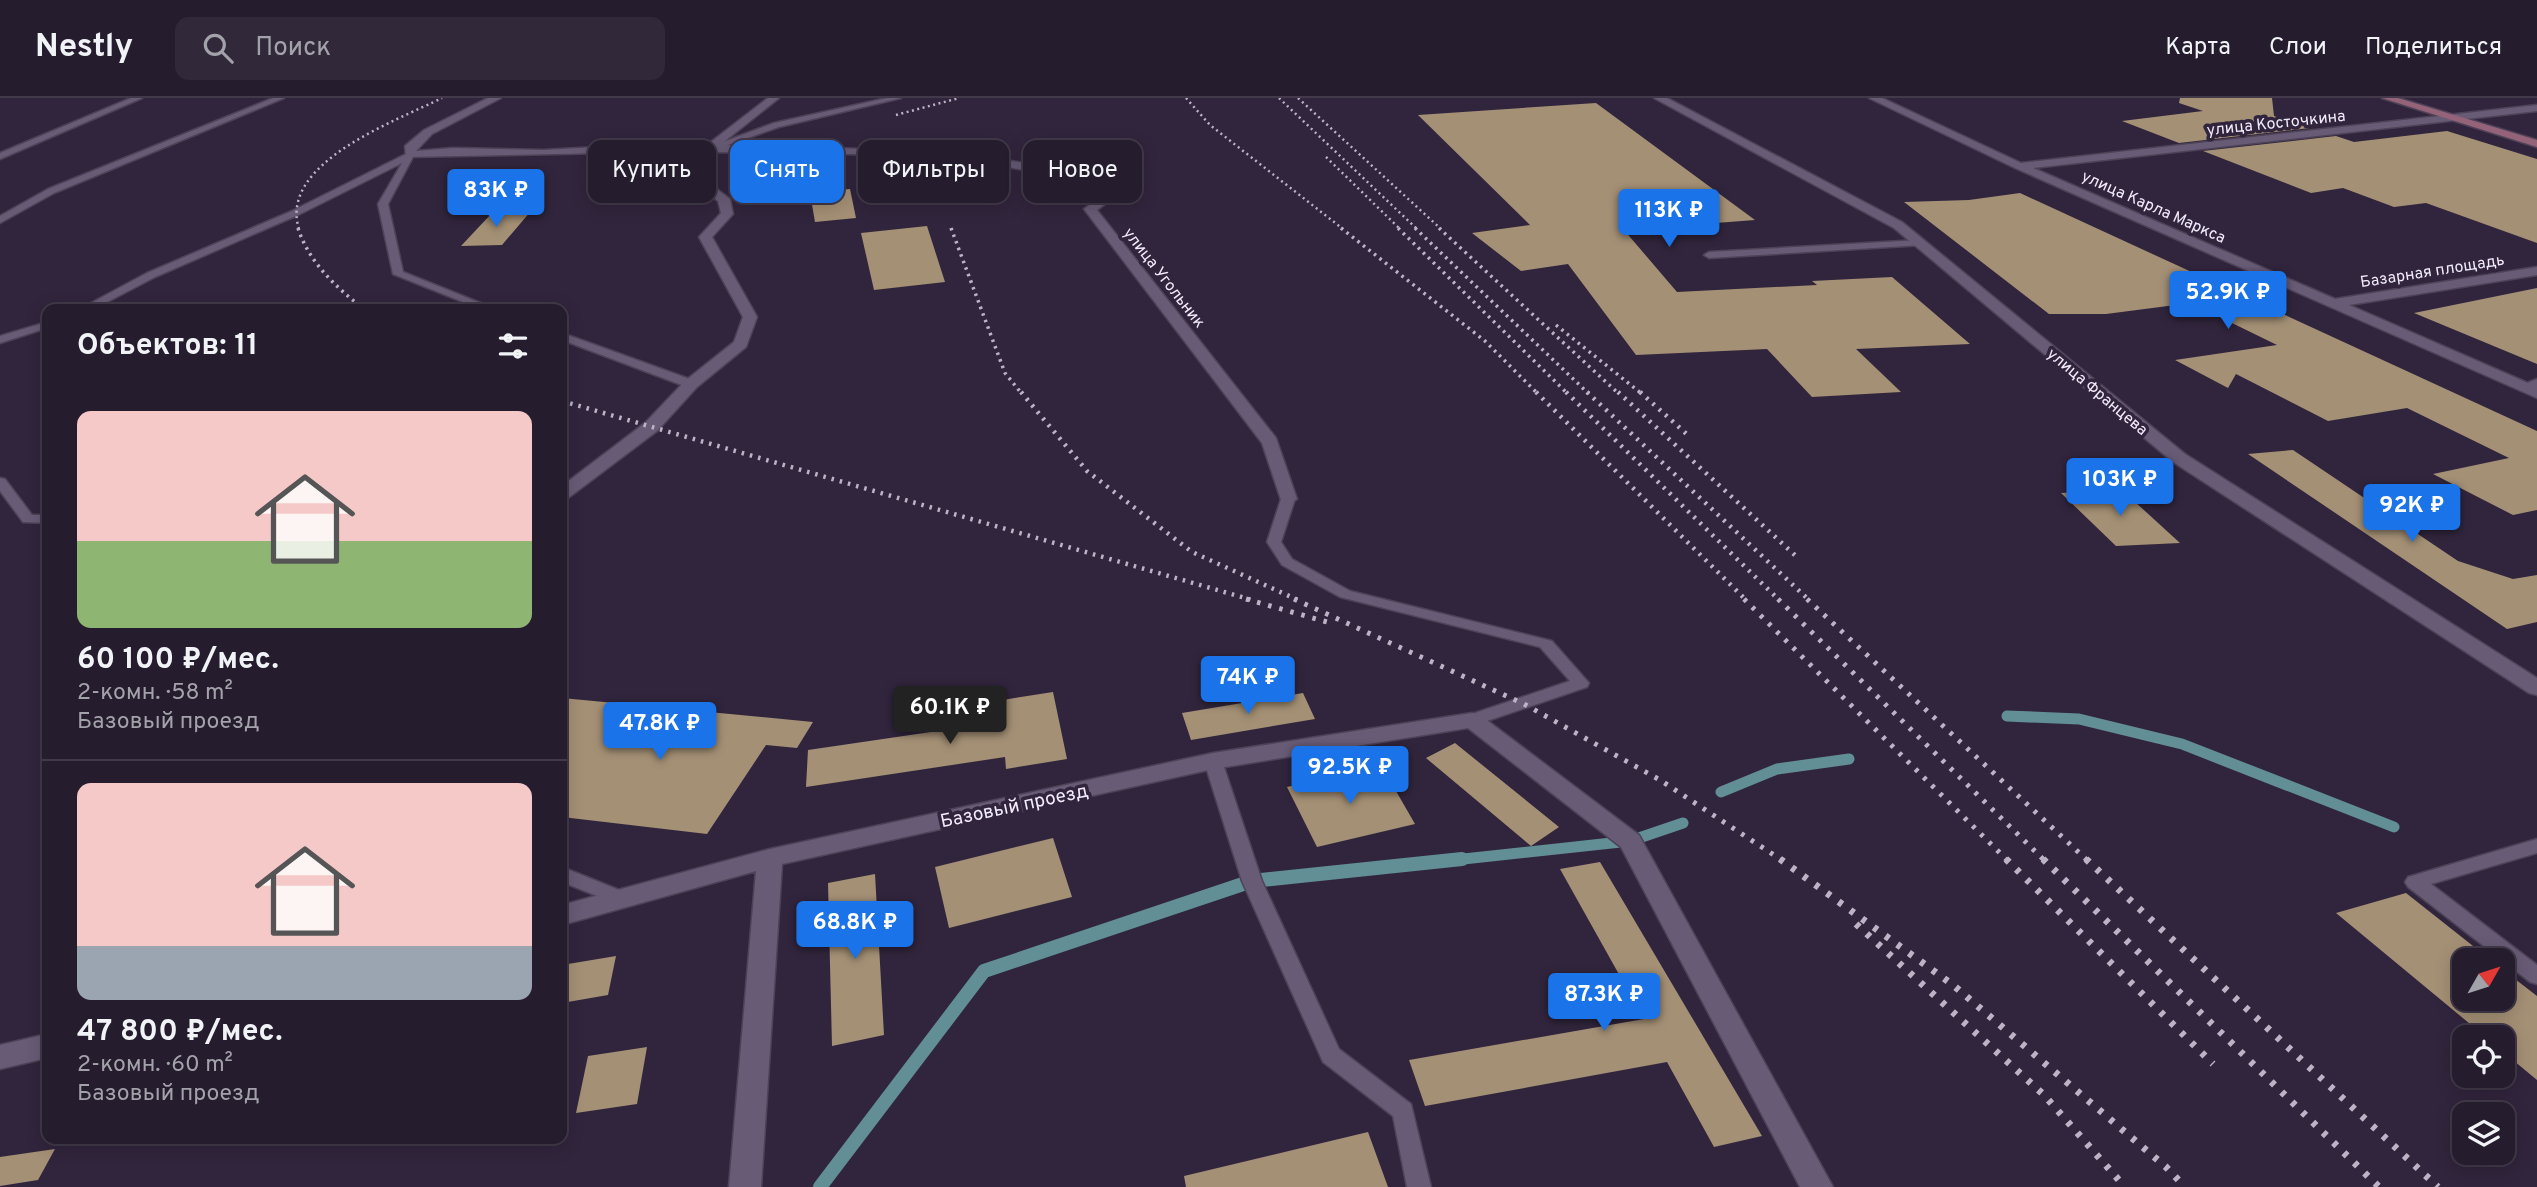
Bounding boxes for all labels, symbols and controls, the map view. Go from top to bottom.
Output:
search box [175,17,665,80]
text: Nestly [35,27,133,69]
icon: search [199,29,237,67]
text: Поиск [255,32,331,65]
text: Карта [2165,33,2231,63]
text: Слои [2269,33,2327,63]
text: Поделиться [2365,33,2502,63]
street label: улица Косточкина [2206,107,2347,141]
chip: Купить [588,140,716,203]
chip: Снять [730,140,844,203]
chip: Фильтры [858,140,1009,203]
chip: Новое [1023,140,1142,203]
street label: улица Карла Маркса [2078,167,2228,249]
pin: 83K ₽ [447,170,545,229]
text: 83K ₽ [463,177,529,206]
pin: 113K ₽ [1612,190,1726,249]
text: 113K ₽ [1634,197,1704,226]
street label: улица Угольник [1118,224,1209,332]
street label: Базарная площадь [2359,251,2506,293]
pin: 52.9K ₽ [2163,272,2293,331]
text: 52.9K ₽ [2186,279,2271,308]
icon: filters [494,327,532,365]
text: Объектов: 11 [77,328,258,365]
street label: улица Францева [2042,344,2151,441]
icon: home [242,456,368,582]
pin: 103K ₽ [2063,458,2177,518]
text: 103K ₽ [2082,466,2158,495]
pin: 92K ₽ [2363,484,2461,544]
text: 92K ₽ [2379,492,2445,521]
text: 60 100 ₽/мес. [77,642,279,679]
pin: 74K ₽ [1199,656,1297,716]
text: 74K ₽ [1217,664,1279,693]
text: 2-комн. · 58 m² [77,679,233,708]
pin: 60.1K ₽ [885,686,1015,746]
text: 60.1K ₽ [909,694,991,723]
pin: 47.8K ₽ [595,702,725,762]
text: Базовый проезд [77,708,260,737]
text: 47.8K ₽ [619,710,701,739]
pin: 92.5K ₽ [1285,746,1415,806]
text: 92.5K ₽ [1308,754,1392,783]
street label: Базовый проезд [938,780,1091,834]
icon: home [242,828,368,954]
pin: 68.8K ₽ [790,902,920,961]
text: 68.8K ₽ [812,909,898,938]
north arrow [2452,948,2515,1012]
map controls [2452,948,2515,1165]
pin: 87.3K ₽ [1539,974,1669,1033]
text: 87.3K ₽ [1564,981,1644,1010]
text: 47 800 ₽/мес. [77,1014,283,1051]
button: locate [2452,1025,2515,1088]
text: 2-комн. · 60 m² [77,1051,233,1080]
text: Базовый проезд [77,1080,260,1109]
button: layers [2452,1102,2515,1165]

